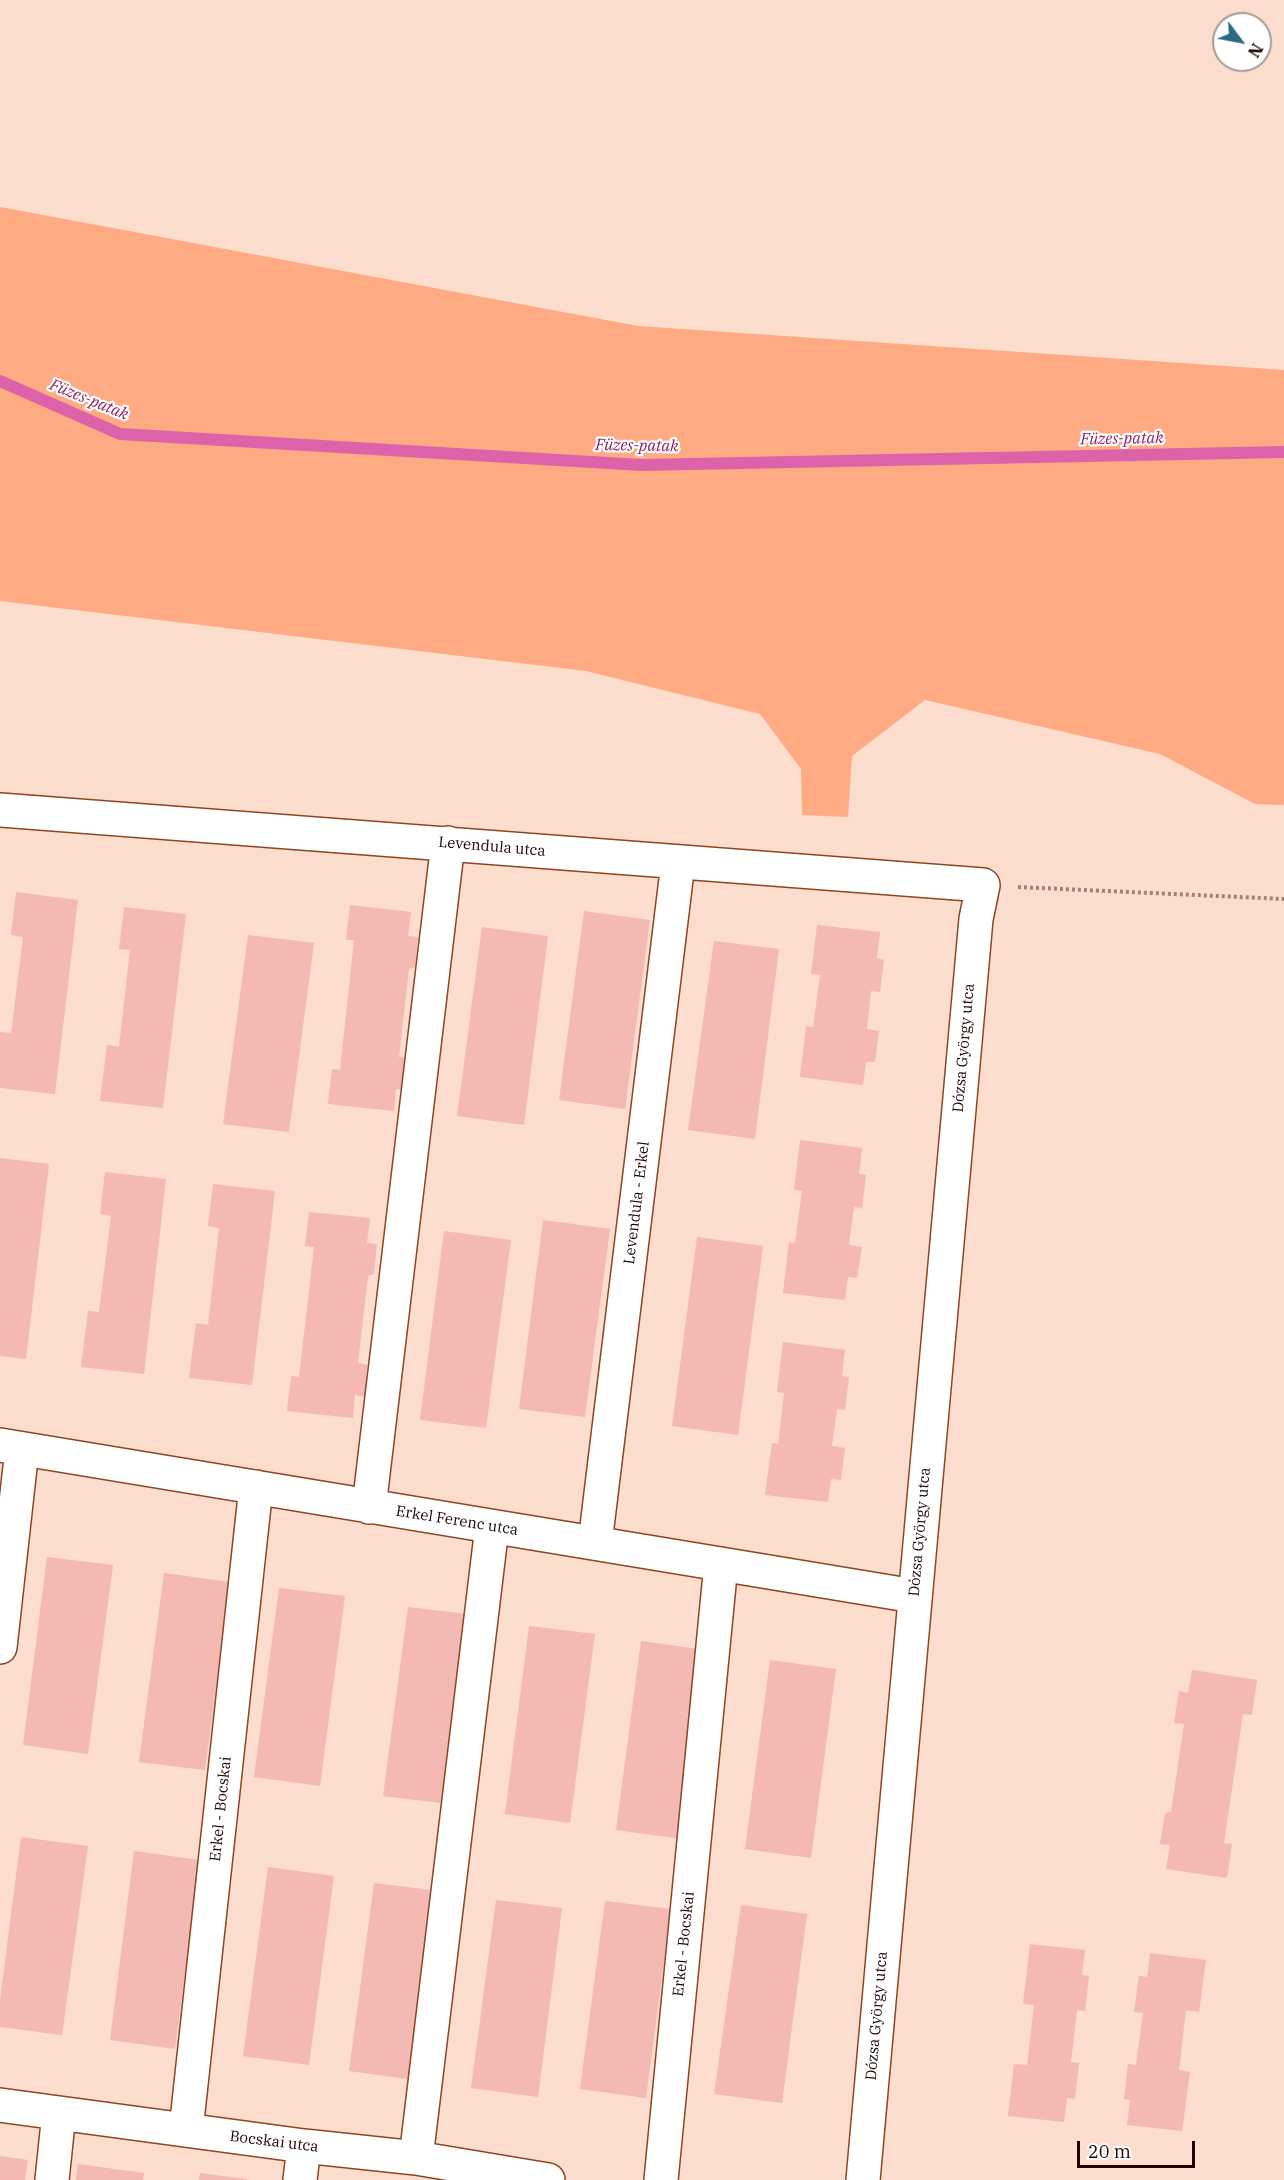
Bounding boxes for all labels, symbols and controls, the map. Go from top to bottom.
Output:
north arrow [1212,12,1272,72]
text: N [1244,40,1267,61]
water label: Füzes-patak [47,376,131,424]
water label: Füzes-patak [1080,429,1164,449]
water label: Füzes-patak [595,436,679,456]
street label: Levendula utca [438,833,546,861]
street label: Dózsa György utca [949,983,979,1113]
street label: Levendula - Erkel [621,1141,653,1265]
street label: Dózsa György utca [905,1467,935,1597]
street label: Erkel Ferenc utca [395,1502,519,1540]
street label: Erkel - Bocskai [207,1756,235,1862]
street label: Erkel - Bocskai [670,1891,698,1997]
street label: Dózsa György utca [862,1951,892,2081]
street label: Bocskai utca [229,2128,319,2156]
scale bar [1080,2129,1198,2167]
text: 20 m [1088,2140,1131,2163]

